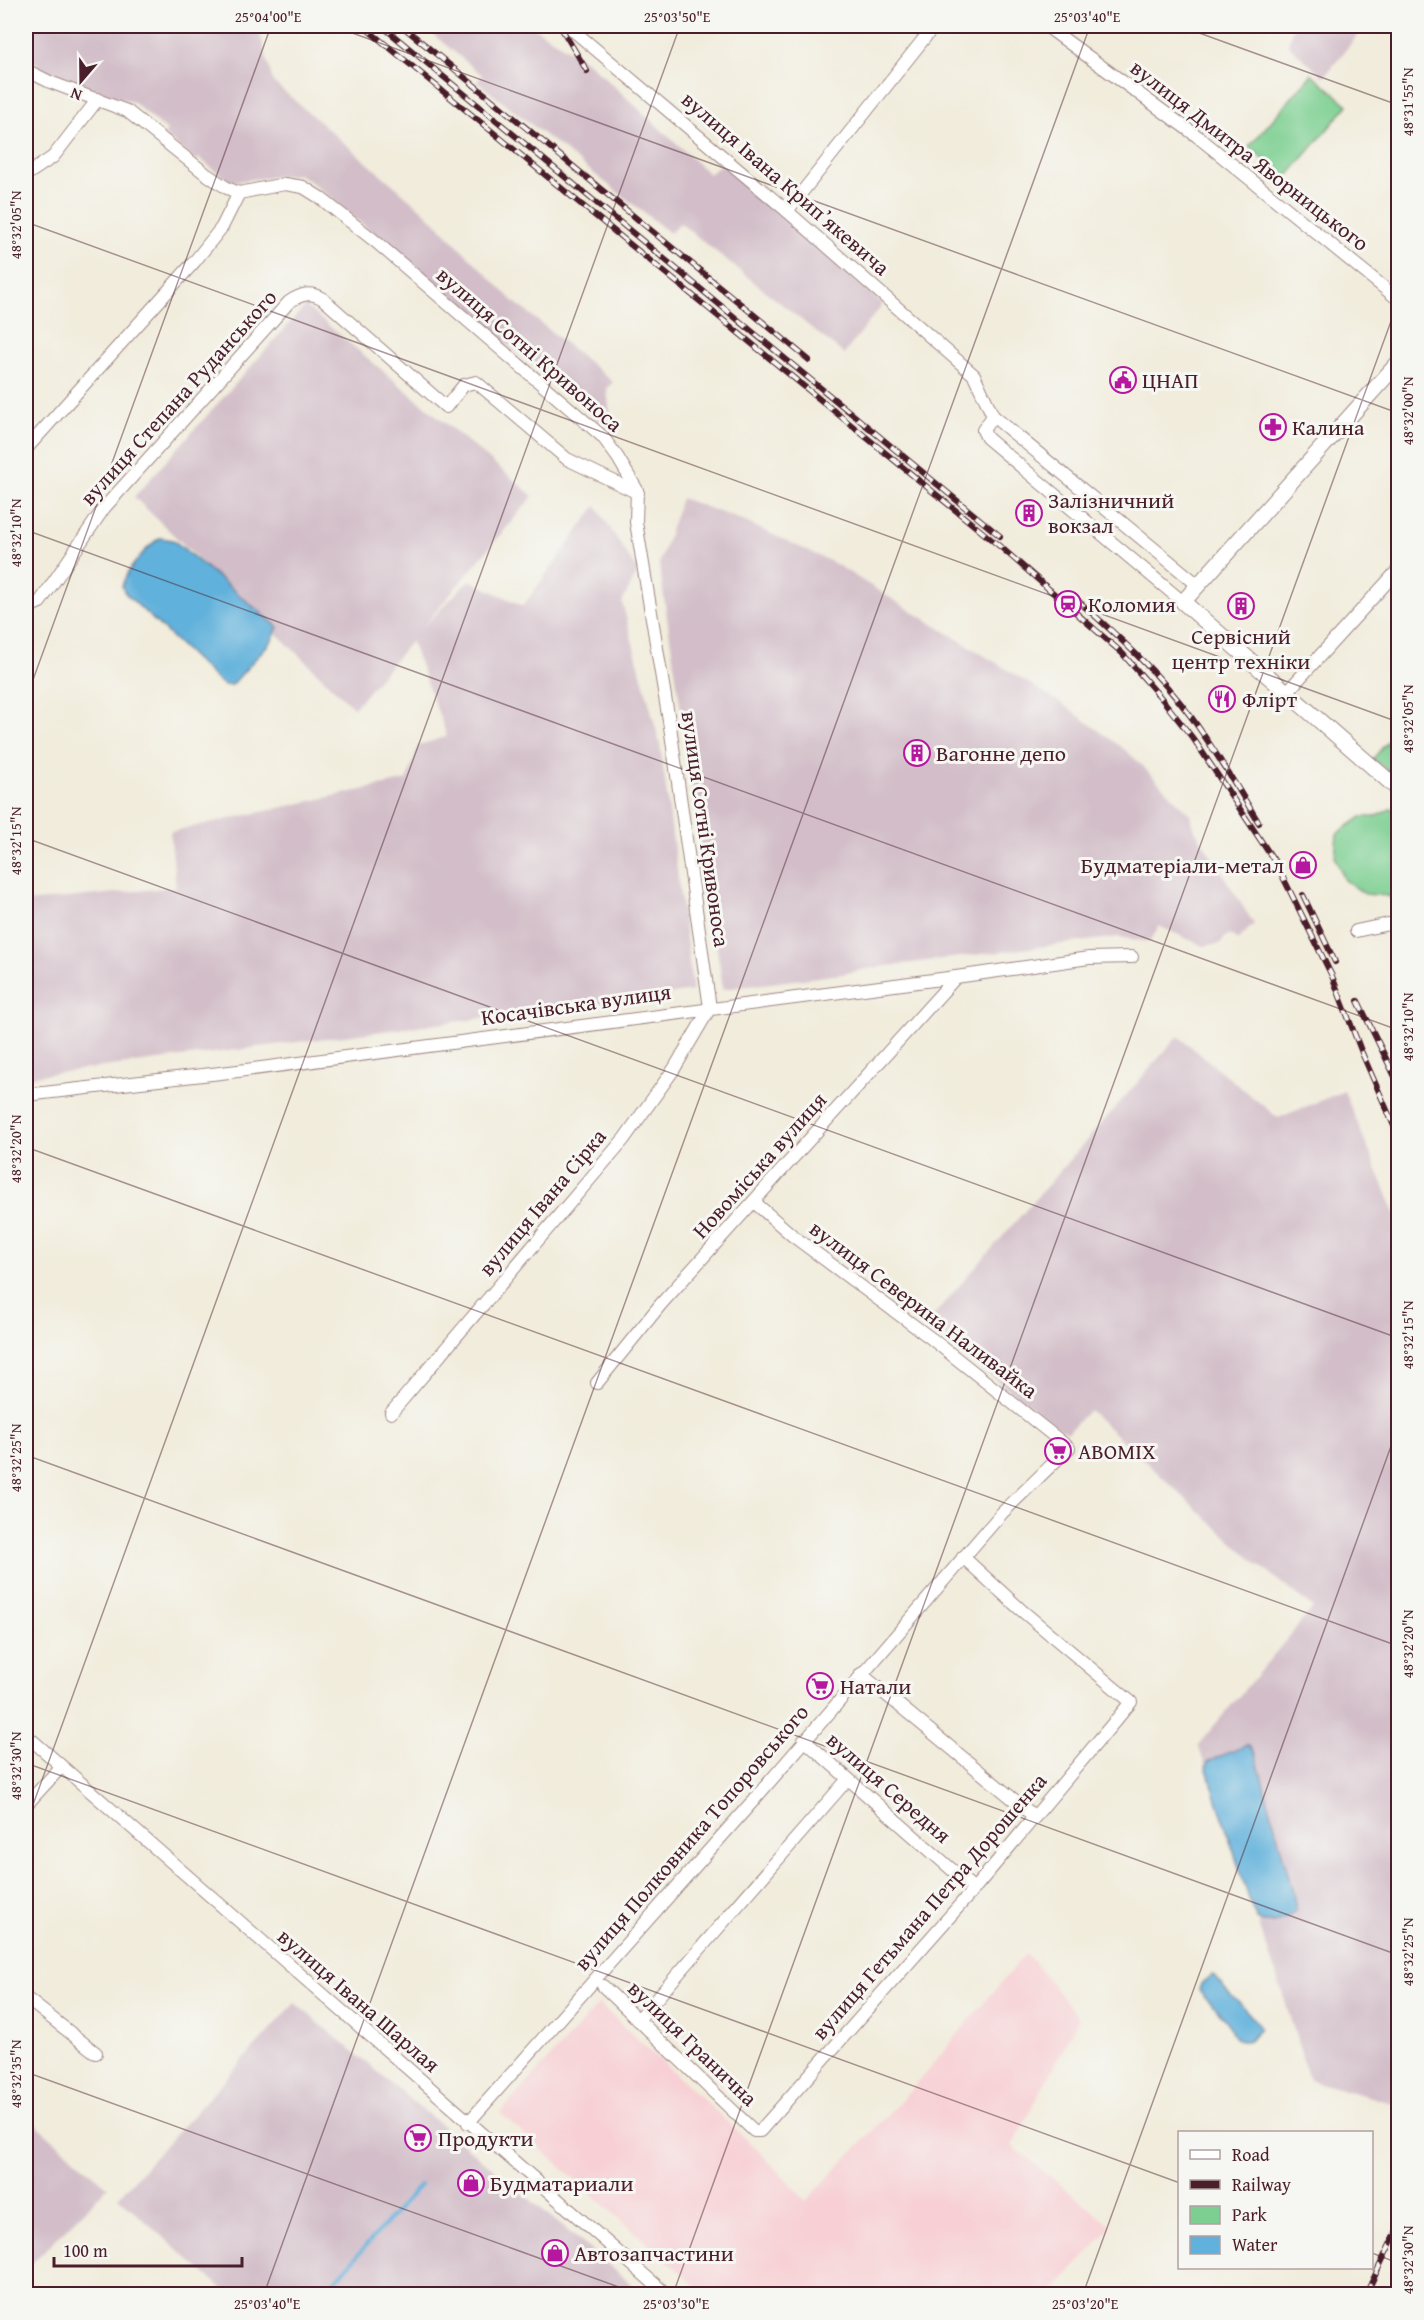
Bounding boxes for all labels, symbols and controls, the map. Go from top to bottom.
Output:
text: 25°04'00"E [235,6,302,27]
text: 25°03'50"E [644,6,711,27]
text: 25°03'40"E [1054,6,1121,27]
north arrow [51,51,111,111]
street label: вулиця Дмитра Яворницького [1124,52,1376,258]
text: 48°31'55"N [1397,67,1418,136]
text: N [66,82,85,108]
street label: вулиця Івана Крипʼякевича [675,83,898,283]
text: 48°32'05"N [5,190,26,259]
street label: вулиця Сотні Кривоноса [430,259,631,439]
street label: вулиця Степана Руданського [72,282,284,512]
place label: ЦНАП [1142,364,1198,396]
public building icon: ЦНАП [1108,365,1138,395]
text: 48°32'00"N [1397,376,1418,445]
place label: Калина [1292,411,1365,443]
pharmacy icon: Калина [1258,412,1288,442]
place label: Залізничний вокзал [1048,484,1174,541]
text: 48°32'10"N [5,498,26,567]
building icon: Залізничний вокзал [1014,498,1044,528]
place label: Коломия [1088,588,1176,620]
station icon: Коломия [1053,589,1083,619]
building icon: Сервісний центр техніки [1226,591,1256,621]
place label: Сервісний центр техніки [1172,620,1310,677]
place label: Флірт [1242,683,1297,715]
restaurant icon: Флірт [1207,684,1237,714]
text: 48°32'05"N [1397,684,1418,753]
street label: вулиця Сотні Кривоноса [674,709,738,950]
place label: Вагонне депо [936,737,1066,769]
building icon: Вагонне депо [902,738,932,768]
text: 48°32'15"N [5,806,26,875]
place label: Будматеріали-метал [1081,849,1284,881]
shop icon: Будматеріали-метал [1288,850,1318,880]
street label: Косачівська вулиця [479,975,673,1033]
text: 48°32'10"N [1397,992,1418,1061]
street label: Новоміська вулиця [684,1085,834,1245]
text: 48°32'20"N [5,1114,26,1183]
street label: вулиця Івана Сірка [471,1121,614,1283]
street label: вулиця Северина Наливайка [803,1212,1045,1406]
text: 48°32'15"N [1397,1300,1418,1369]
text: 48°32'25"N [5,1423,26,1492]
place label: ABOMIX [1078,1435,1156,1467]
supermarket icon: ABOMIX [1043,1436,1073,1466]
text: 48°32'20"N [1397,1609,1418,1678]
place label: Натали [840,1670,911,1702]
supermarket icon: Натали [805,1671,835,1701]
street label: вулиця Полковника Топоровського [566,1697,816,1977]
street label: вулиця Середня [820,1724,958,1850]
text: 48°32'30"N [5,1731,26,1800]
street label: вулиця Гетьмана Петра Дорошенка [804,1765,1054,2046]
text: 48°32'25"N [1397,1917,1418,1986]
street label: вулиця Івана Шарлая [271,1920,447,2080]
street label: вулиця Гранична [621,1973,765,2114]
text: 48°32'35"N [5,2039,26,2108]
place label: Продукти [438,2122,534,2154]
supermarket icon: Продукти [403,2123,433,2153]
legend [1178,2131,1373,2269]
text: Road [1232,2141,1270,2168]
place label: Будматариали [490,2167,634,2199]
shop icon: Будматариали [456,2168,486,2198]
text: Railway [1232,2171,1291,2198]
text: Park [1232,2201,1268,2228]
text: 48°32'30"N [1397,2225,1418,2294]
scale bar [54,2230,242,2268]
text: Water [1232,2231,1278,2258]
text: 100 m [63,2237,108,2264]
place label: Автозапчастини [574,2237,734,2269]
shop icon: Автозапчастини [540,2238,570,2268]
text: 25°03'40"E [234,2293,301,2314]
text: 25°03'30"E [643,2293,710,2314]
text: 25°03'20"E [1052,2293,1119,2314]

